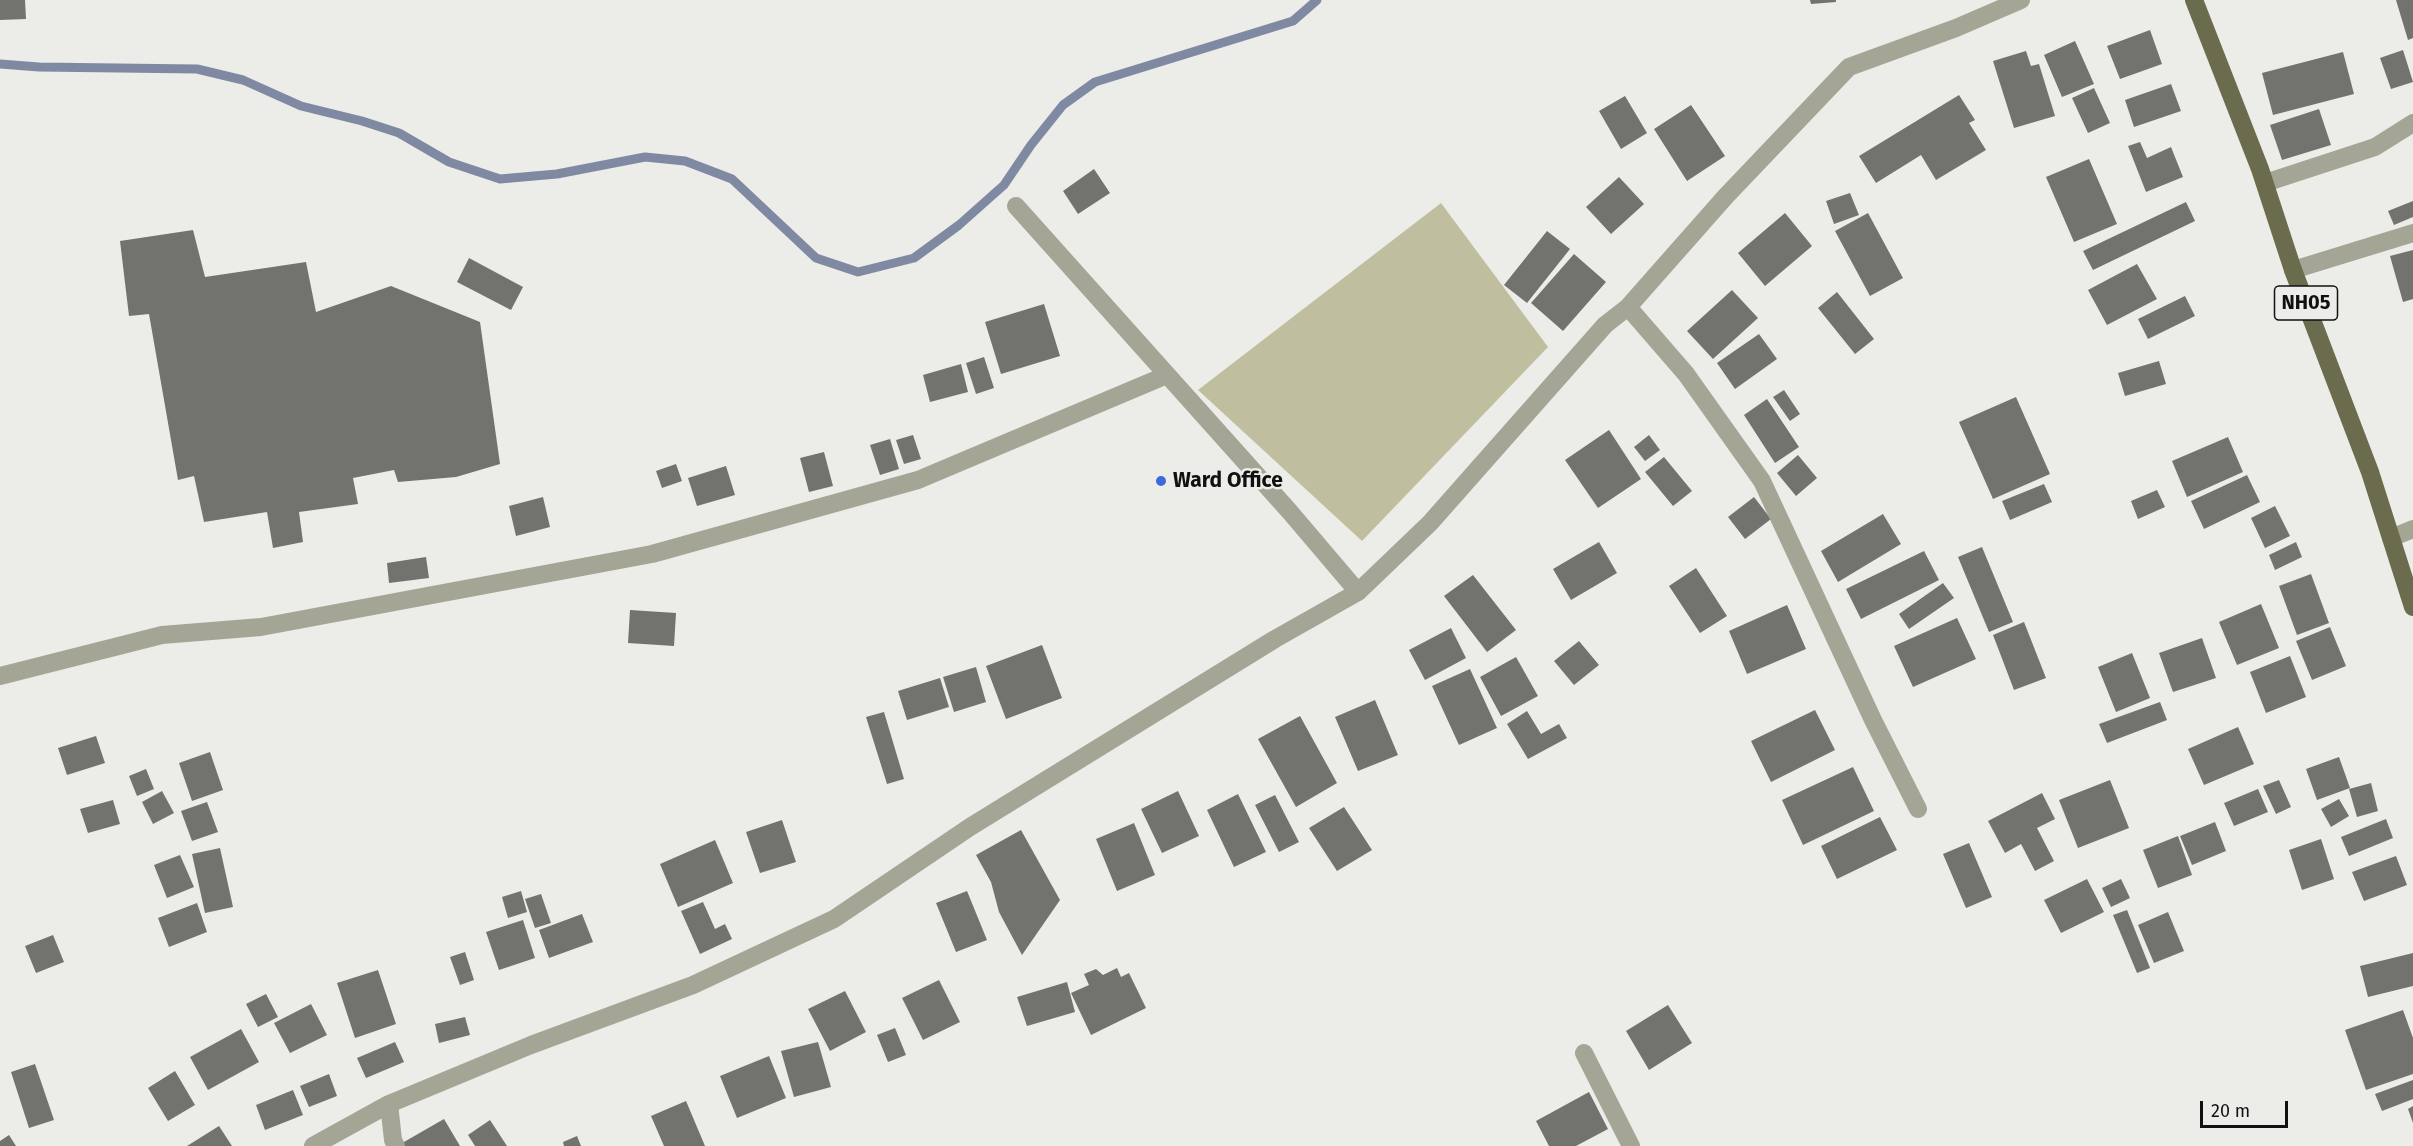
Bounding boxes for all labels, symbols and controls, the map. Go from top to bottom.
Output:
road number: NH05 [2274,286,2338,320]
place label: Ward Office [1173,468,1283,494]
marker: Ward Office [1154,474,1168,488]
scale bar [2203,1089,2292,1127]
text: 20 m [2211,1100,2250,1122]

